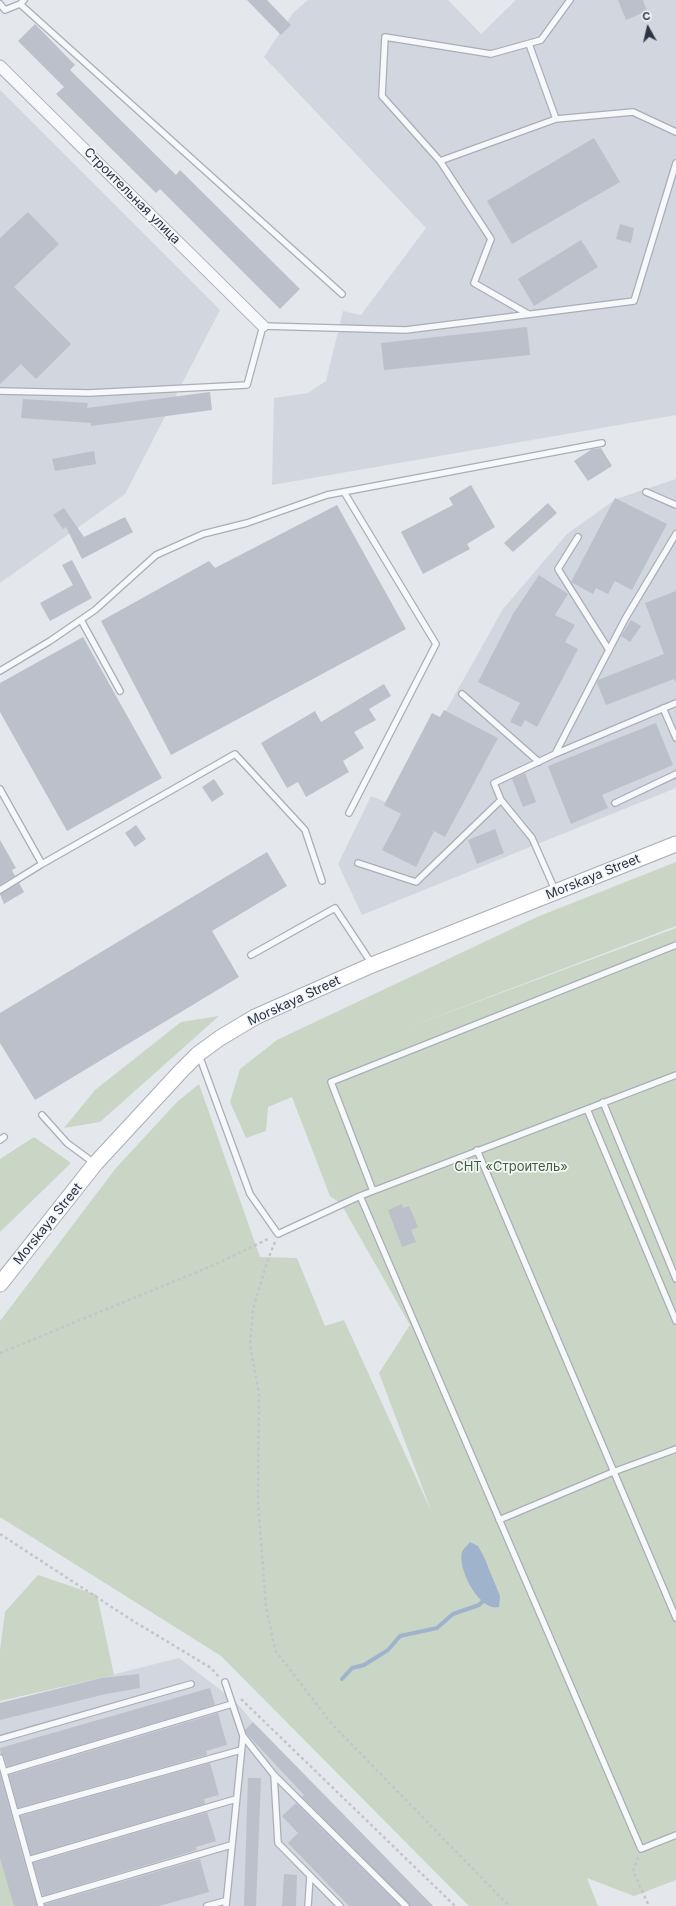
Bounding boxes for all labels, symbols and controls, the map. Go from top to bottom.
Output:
north arrow [628,8,668,48]
text: С [641,9,651,24]
street label: Строительная улица [80,144,184,248]
street label: Morskaya Street [544,851,642,903]
street label: Morskaya Street [245,973,343,1029]
park label: СНТ «Строитель» [454,1159,568,1175]
street label: Morskaya Street [10,1180,86,1268]

